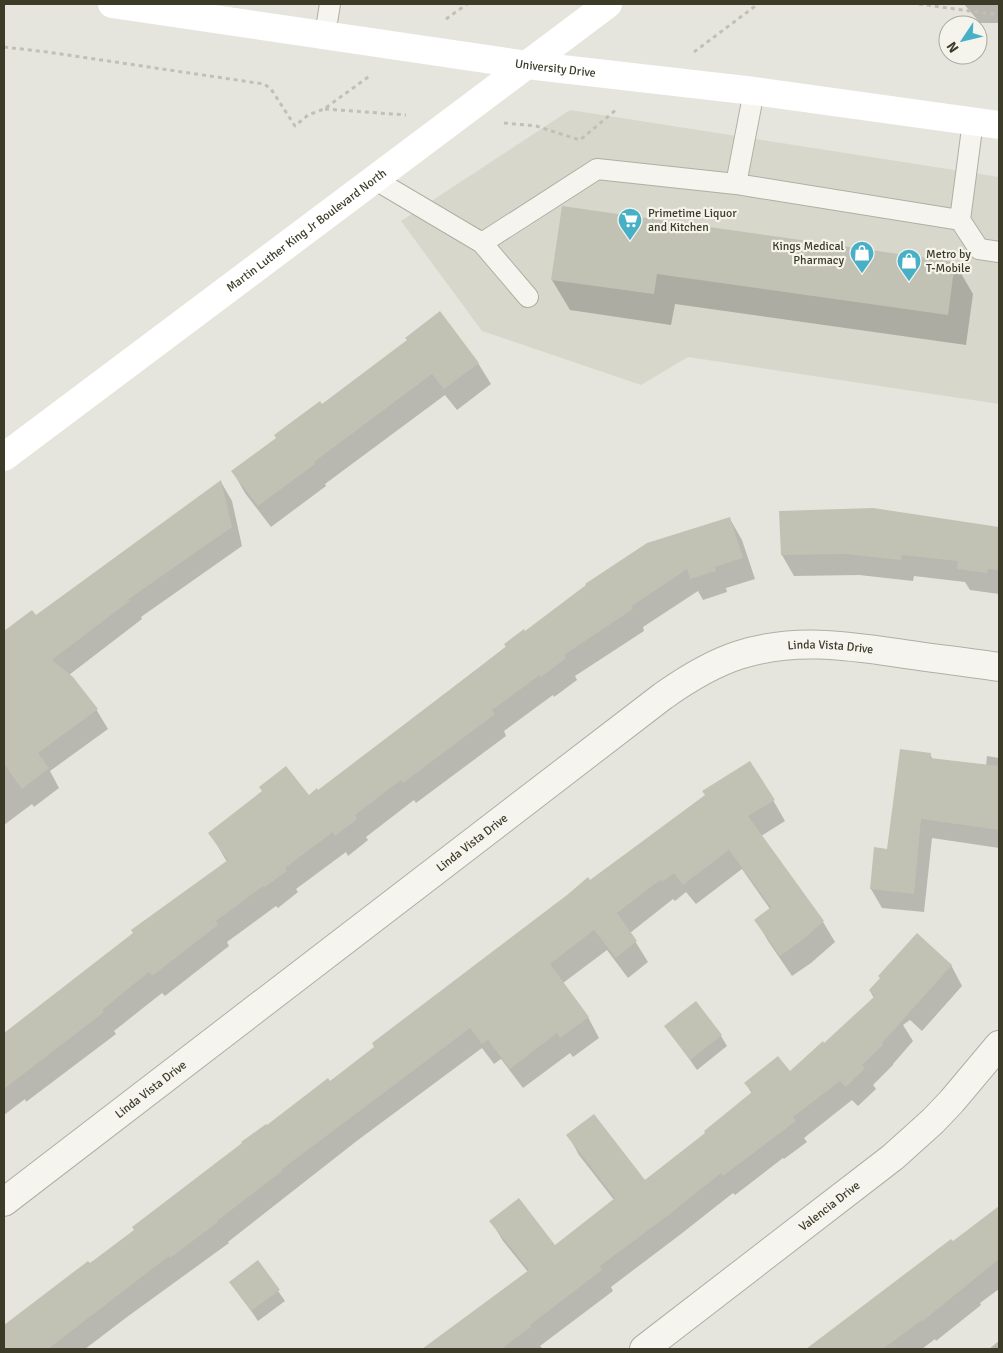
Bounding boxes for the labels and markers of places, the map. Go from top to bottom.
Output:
place label: Primetime Liquor and Kitchen [648,206,737,235]
supermarket icon: Primetime Liquor and Kitchen [617,207,643,241]
place label: Kings Medical Pharmacy [772,239,844,268]
shop icon: Kings Medical Pharmacy [849,240,875,274]
place label: Metro by T-Mobile [926,247,971,276]
shop icon: Metro by T-Mobile [896,248,922,282]

